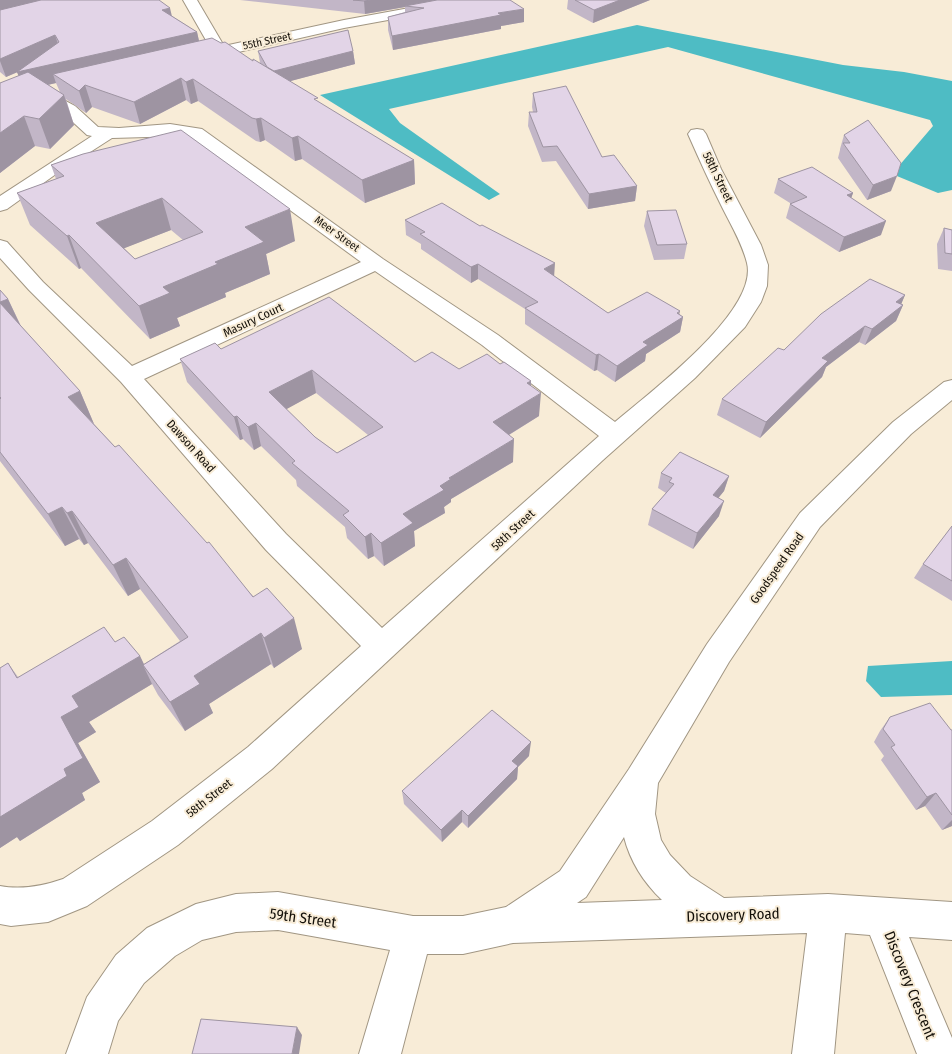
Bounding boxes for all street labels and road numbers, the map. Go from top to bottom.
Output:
street label: 55th Street [242,29,293,52]
street label: 58th Street [700,150,736,204]
street label: Meer Street [312,213,362,255]
street label: Masury Court [221,300,285,340]
street label: Dawson Road [164,417,218,475]
street label: 58th Street [488,506,538,554]
street label: Goodspeed Road [747,530,807,606]
street label: 58th Street [183,776,235,820]
street label: 59th Street [268,904,338,932]
street label: Discovery Road [686,904,780,926]
street label: Discovery Crescent [880,928,940,1042]

